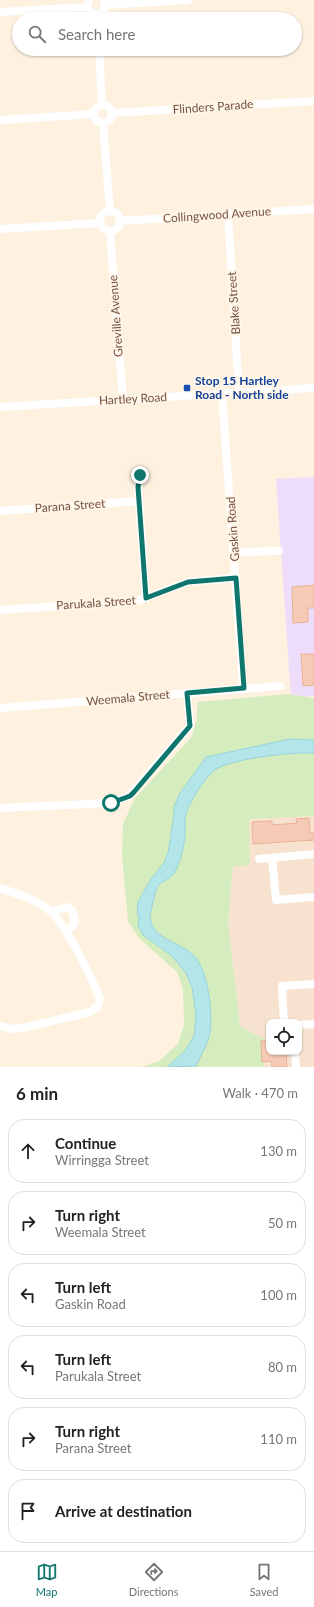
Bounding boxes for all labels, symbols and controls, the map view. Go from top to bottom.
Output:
search box [12,12,302,56]
icon: search [26,23,48,45]
text: Search here [58,25,135,43]
street label: Flinders Parade [172,96,254,117]
street label: Collingwood Avenue [162,203,271,226]
street label: Blake Street [224,270,243,335]
street label: Greville Avenue [105,274,126,358]
place label: Stop 15 Hartley Road - North side [195,373,289,402]
marker: Stop 15 Hartley Road - North side [182,383,192,393]
street label: Hartley Road [99,389,167,408]
route end [131,466,149,484]
street label: Parana Street [34,496,106,515]
street label: Gaskin Road [223,496,242,562]
street label: Parukala Street [56,592,137,613]
street label: Weemala Street [86,686,171,709]
route start [102,794,120,812]
map controls [266,1019,302,1055]
button: locate [266,1019,302,1055]
text: 6 min [16,1083,58,1104]
text: Walk · 470 m [222,1085,298,1101]
text: Continue [55,1134,116,1152]
icon: ahead [17,1140,39,1162]
text: 130 m [260,1143,297,1159]
text: Wirringga Street [55,1152,149,1168]
text: Turn right [55,1206,120,1224]
icon: right [17,1212,39,1234]
text: 50 m [268,1215,297,1231]
text: Weemala Street [55,1224,146,1240]
text: Turn left [55,1278,111,1296]
icon: left [17,1284,39,1306]
text: 100 m [260,1287,297,1303]
text: Gaskin Road [55,1296,126,1312]
text: Turn left [55,1350,111,1368]
icon: left [17,1356,39,1378]
text: 80 m [268,1359,297,1375]
text: Parukala Street [55,1368,141,1384]
text: Turn right [55,1422,120,1440]
icon: right [17,1428,39,1450]
text: 110 m [260,1431,297,1447]
text: Parana Street [55,1440,131,1456]
icon: arrive [17,1500,39,1522]
text: Arrive at destination [55,1502,192,1520]
tab: Map [36,1561,58,1598]
tab: Directions [129,1561,178,1598]
tab: Saved [250,1561,278,1598]

